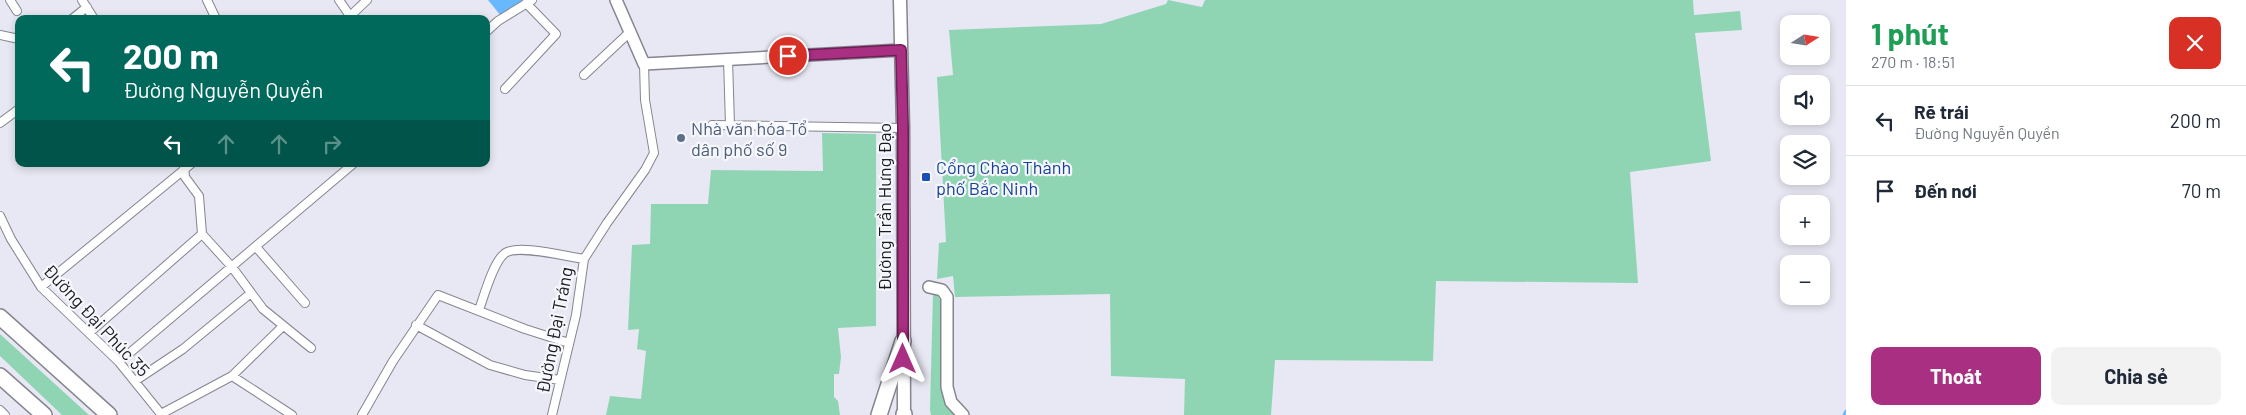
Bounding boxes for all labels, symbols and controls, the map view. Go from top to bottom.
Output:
north arrow [1780,15,1830,65]
map controls [1780,15,1830,305]
text: 1 phút [1871,15,1949,51]
button: close [2169,17,2221,69]
text: 200 m [123,34,219,76]
icon: left [40,35,105,100]
pin [767,35,809,77]
icon: arrive [774,42,802,70]
text: 270 m · 18:51 [1871,52,1955,71]
button: sound [1780,75,1830,125]
text: Đường Nguyễn Quyền [123,76,323,102]
text: Rẽ trái [1914,100,1969,123]
icon: left [1871,107,1899,135]
text: 200 m [2170,109,2221,132]
place label: Nhà văn hóa Tổ dân phố số 9 [691,117,807,160]
street label: Đường Trần Hưng Đạo [873,123,895,291]
text: Đường Nguyễn Quyền [1914,123,2060,142]
icon: left [159,130,187,158]
icon: ahead [212,130,240,158]
icon: ahead [265,130,293,158]
icon: right [318,130,346,158]
marker: Nhà văn hóa Tổ dân phố số 9 [675,132,687,144]
button: layers [1780,135,1830,185]
place label: Cổng Chào Thành phố Bắc Ninh [936,156,1071,199]
marker: Cổng Chào Thành phố Bắc Ninh [920,171,932,183]
icon: arrive [1871,177,1899,205]
text: Đến nơi [1914,179,1977,202]
text: 70 m [2182,179,2221,202]
button: + [1780,195,1830,245]
button: − [1780,255,1830,305]
street label: Đường Đại Phúc 35 [39,259,155,381]
street label: Đường Đại Tráng [531,265,577,395]
position arrow [876,332,928,384]
button: Thoát [1871,347,2041,405]
button: Chia sẻ [2051,347,2221,405]

